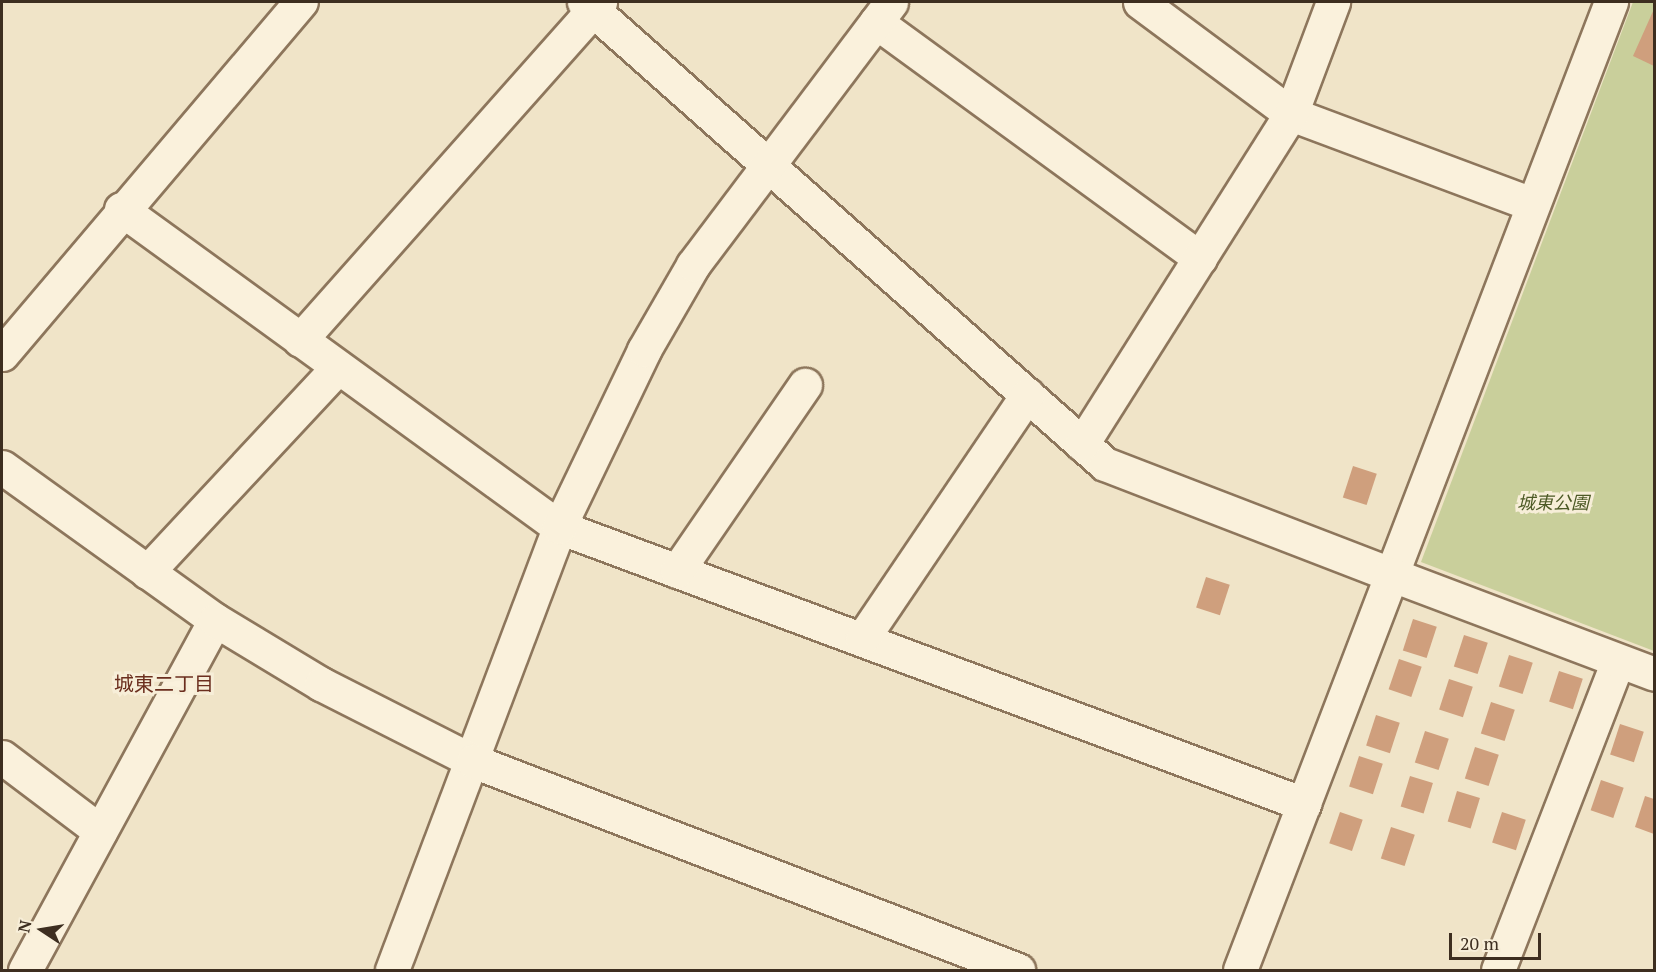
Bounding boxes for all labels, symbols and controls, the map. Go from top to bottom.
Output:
park label: 城東公園 [1517,491,1589,513]
district label: 城東二丁目 [114,671,214,695]
north arrow [12,900,72,960]
text: N [12,918,36,934]
scale bar [1452,921,1544,959]
text: 20 m [1460,931,1499,955]

